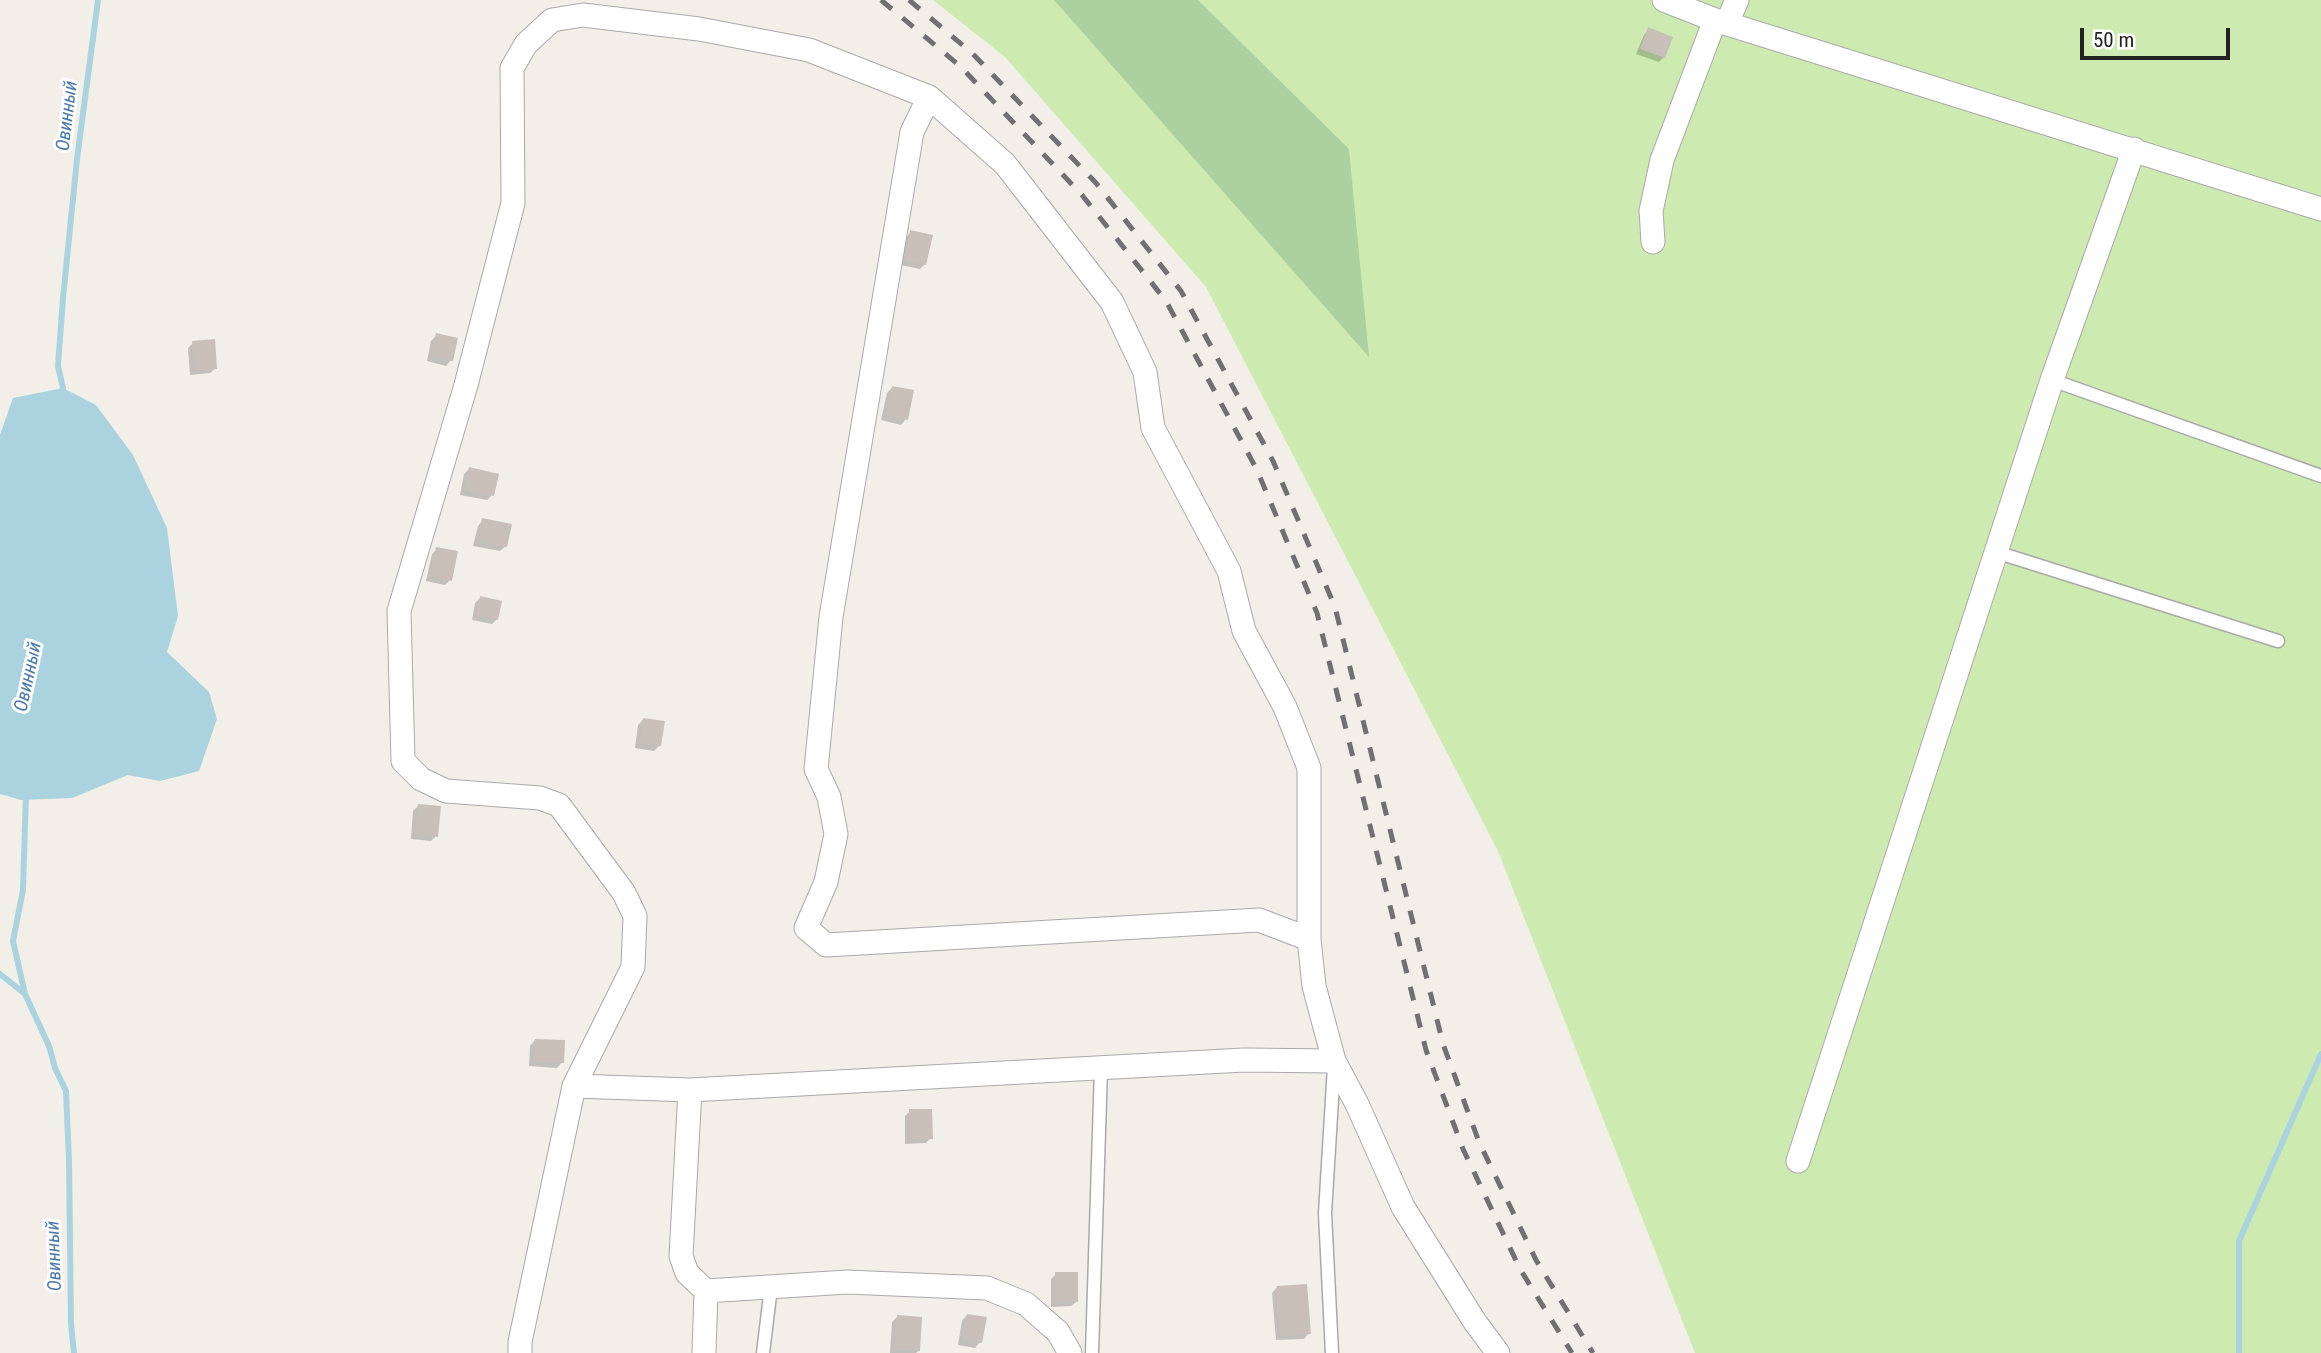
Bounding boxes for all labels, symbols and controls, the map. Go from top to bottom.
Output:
scale bar [2083,14,2234,58]
text: 50 m [2093,28,2134,52]
water label: Овинный [52,80,84,152]
water label: Овинный [11,640,47,714]
water label: Овинный [42,1220,68,1292]

